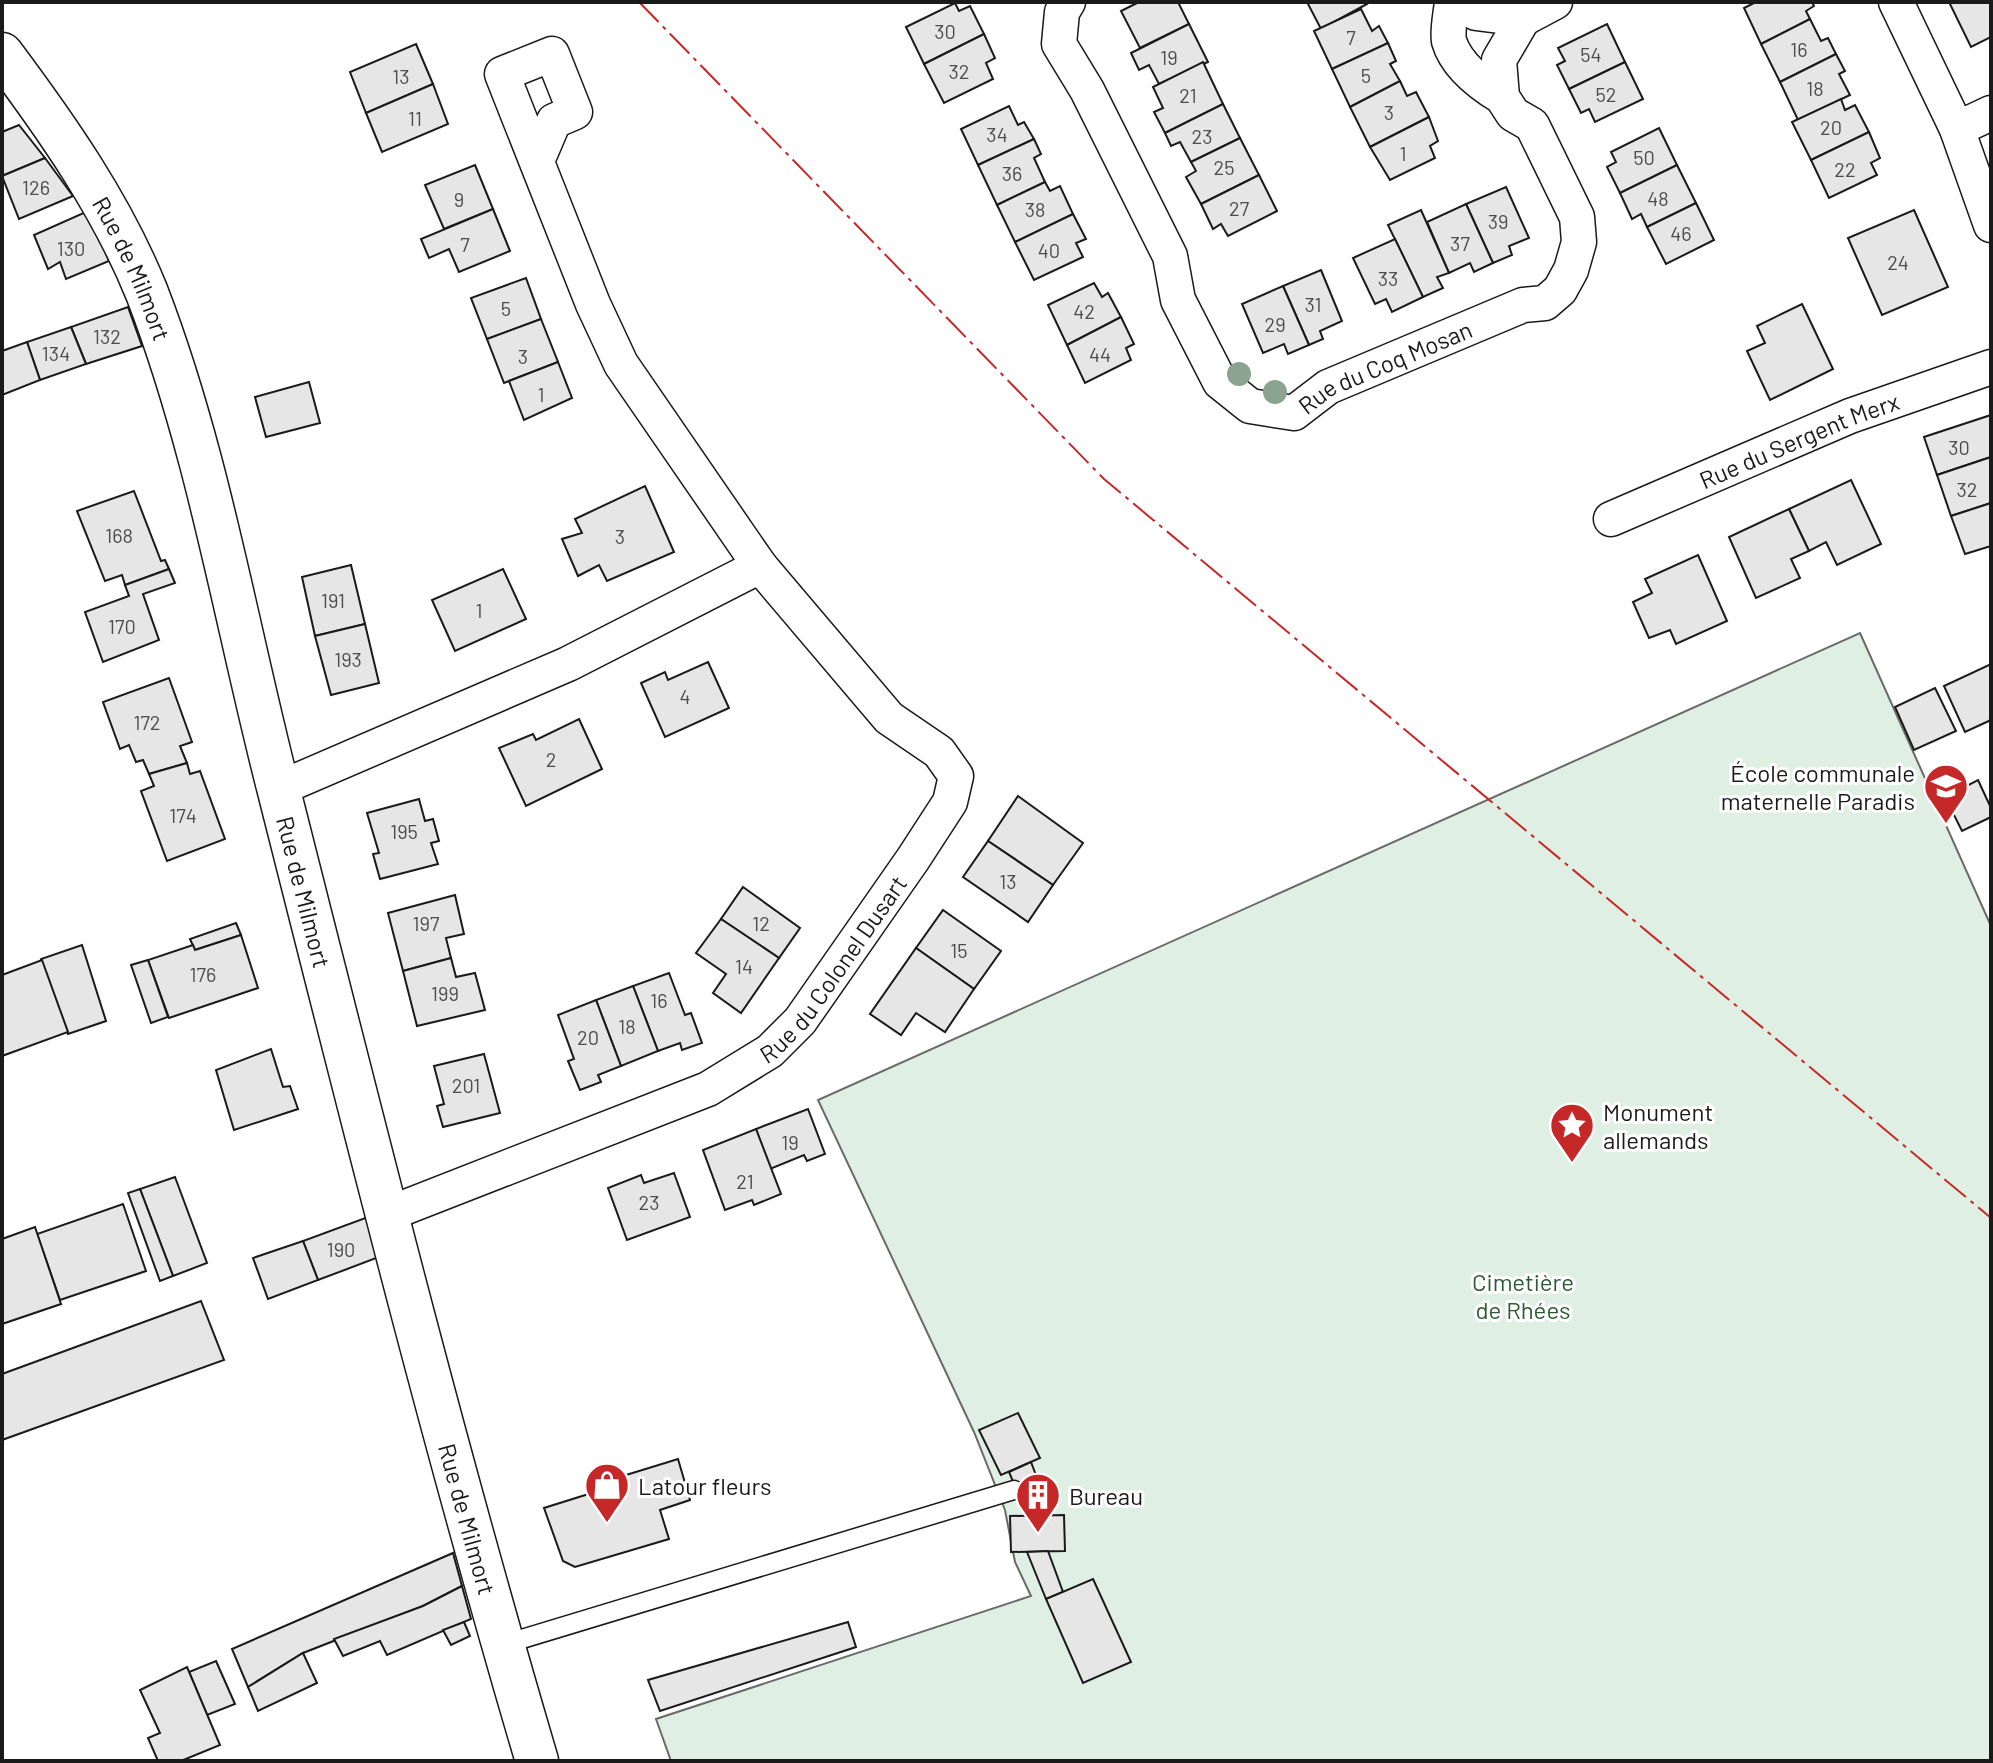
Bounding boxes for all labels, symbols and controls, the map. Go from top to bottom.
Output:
house number: 30 [934,19,956,43]
house number: 7 [1346,25,1356,49]
house number: 16 [1790,37,1808,61]
house number: 54 [1580,42,1602,66]
house number: 19 [1160,45,1178,69]
house number: 32 [948,59,970,83]
house number: 5 [1361,63,1371,87]
house number: 13 [392,64,410,88]
house number: 18 [1806,76,1824,100]
house number: 52 [1596,82,1617,106]
house number: 21 [1179,83,1197,107]
house number: 3 [1384,100,1394,124]
house number: 11 [408,106,422,130]
house number: 20 [1820,115,1842,139]
house number: 34 [986,122,1008,146]
house number: 23 [1192,124,1212,148]
house number: 1 [1400,141,1407,165]
house number: 50 [1633,145,1655,169]
house number: 25 [1214,155,1235,179]
house number: 22 [1834,157,1856,181]
house number: 36 [1002,161,1022,185]
house number: 126 [22,175,50,199]
house number: 48 [1647,186,1669,210]
house number: 9 [454,187,464,211]
street label: Rue de Milmort [87,191,178,344]
house number: 27 [1229,196,1250,220]
house number: 38 [1025,197,1045,221]
house number: 39 [1488,209,1508,233]
house number: 46 [1670,221,1692,245]
house number: 37 [1450,231,1470,255]
house number: 7 [460,232,470,256]
house number: 130 [57,236,85,260]
house number: 40 [1038,238,1060,262]
house number: 24 [1887,250,1909,274]
house number: 33 [1378,266,1398,290]
house number: 31 [1304,292,1322,316]
house number: 5 [501,296,511,320]
house number: 42 [1073,299,1095,323]
house number: 29 [1264,312,1286,336]
street label: Rue du Coq Mosan [1292,314,1476,419]
house number: 132 [93,324,121,348]
house number: 134 [42,341,70,365]
house number: 44 [1089,342,1111,366]
house number: 3 [518,344,528,368]
house number: 1 [538,382,545,406]
street label: Rue du Sergent Merx [1695,386,1902,494]
house number: 30 [1948,435,1970,459]
house number: 32 [1956,477,1978,501]
house number: 168 [105,523,133,547]
house number: 3 [615,524,625,548]
house number: 191 [321,588,345,612]
house number: 1 [476,598,483,622]
house number: 170 [108,614,136,638]
house number: 193 [334,647,362,671]
house number: 4 [679,684,691,708]
house number: 172 [133,710,161,734]
house number: 2 [546,747,556,771]
place label: École communale maternelle Paradis [1721,758,1915,815]
school or university icon: École communale maternelle Paradis [1922,762,1970,825]
house number: 174 [169,803,197,827]
street label: Rue de Milmort [271,813,338,971]
house number: 195 [390,819,418,843]
street label: Rue du Colonel Dusart [754,869,912,1069]
house number: 13 [999,869,1017,893]
house number: 197 [413,911,440,935]
house number: 12 [752,911,770,935]
house number: 15 [950,938,968,962]
house number: 14 [735,954,753,978]
house number: 176 [190,962,216,986]
house number: 199 [431,981,459,1005]
house number: 16 [650,988,668,1012]
house number: 18 [618,1014,636,1038]
house number: 20 [577,1025,599,1049]
house number: 201 [452,1073,480,1097]
place label: Monument allemands [1603,1097,1713,1154]
place icon: Monument allemands [1548,1101,1596,1164]
house number: 19 [781,1130,799,1154]
house number: 21 [736,1169,754,1193]
house number: 23 [639,1190,659,1214]
house number: 190 [327,1237,355,1261]
park label: Cimetière de Rhées [1472,1267,1574,1324]
street label: Rue de Milmort [434,1440,503,1598]
shop icon: Latour fleurs [583,1461,631,1524]
place label: Latour fleurs [638,1471,772,1500]
building icon: Bureau [1014,1471,1062,1534]
place label: Bureau [1069,1481,1143,1510]

